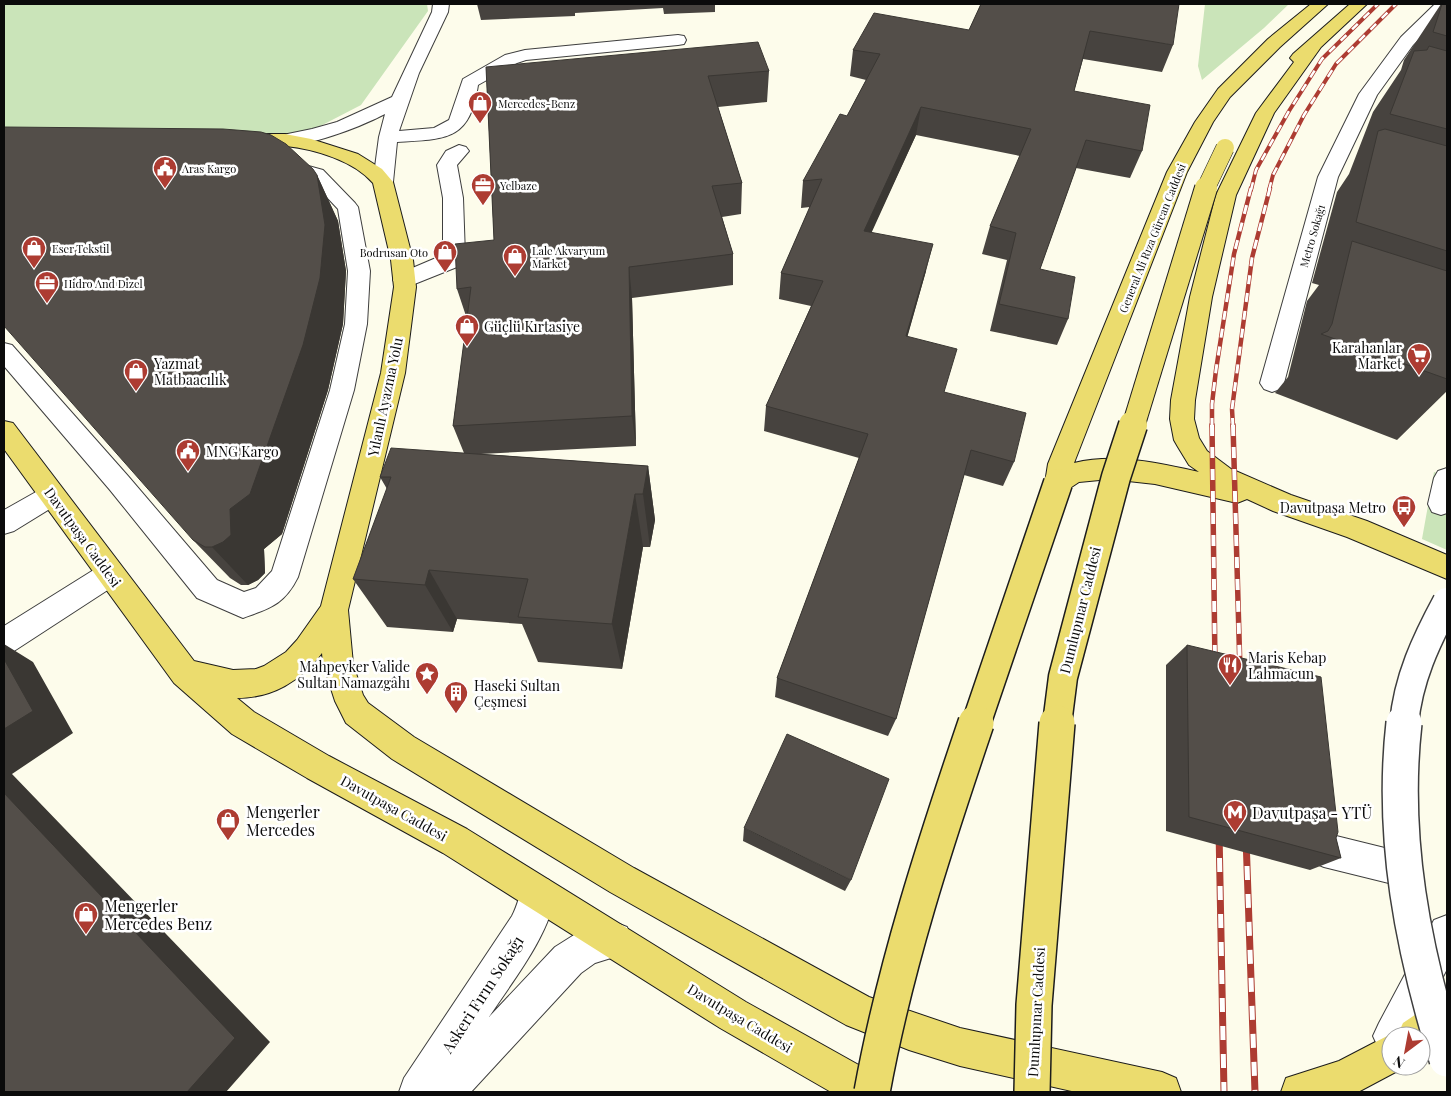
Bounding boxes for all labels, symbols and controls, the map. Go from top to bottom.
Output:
shop icon: Mercedes-Benz [467,90,493,124]
place label: Mercedes-Benz [498,96,575,111]
public building icon: Aras Kargo [152,155,178,189]
place label: Aras Kargo [181,161,236,176]
street label: General Ali Rıza Gürcan Caddesi [1115,161,1189,315]
office icon: Yelbaze [470,172,496,206]
place label: Yelbaze [499,178,537,193]
street label: Metro Sokağı [1296,203,1328,269]
shop icon: Eser Tekstil [21,235,47,269]
shop icon: Bodrusan Oto [432,239,458,273]
place label: Eser Tekstil [52,241,109,256]
shop icon: Lale Akvaryum Market [502,243,528,277]
place label: Lale Akvaryum Market [532,243,606,271]
place label: Bodrusan Oto [360,245,428,260]
office icon: Hidro And Dizel [34,270,60,304]
place label: Hidro And Dizel [64,276,143,291]
shop icon: Güçlü Kırtasiye [454,313,480,347]
place label: Güçlü Kırtasiye [484,317,580,336]
street label: Yılanlı Ayazma Yolu [363,336,407,459]
place label: Karahanlar Market [1332,338,1403,373]
supermarket icon: Karahanlar Market [1406,342,1432,376]
place label: Yazmat Matbaacılık [153,354,227,389]
shop icon: Yazmat Matbaacılık [123,358,149,392]
public building icon: MNG Kargo [175,438,201,472]
place label: MNG Kargo [206,442,279,461]
street label: Davutpaşa Caddesi [40,483,126,591]
bus stop icon: Davutpaşa Metro [1391,494,1417,528]
place label: Davutpaşa Metro [1280,498,1386,517]
street label: Dumlupınar Caddesi [1055,545,1105,675]
place label: Maris Kebap Lahmacun [1248,648,1326,683]
restaurant icon: Maris Kebap Lahmacun [1217,652,1243,686]
place label: Mahpeyker Valide Sultan Namazgâhı [297,657,410,692]
place icon: Mahpeyker Valide Sultan Namazgâhı [414,661,440,695]
place label: Haseki Sultan Çeşmesi [474,676,561,711]
building icon: Haseki Sultan Çeşmesi [443,680,469,714]
street label: Davutpaşa Caddesi [337,771,451,845]
metro station icon: Davutpaşa - YTÜ [1222,799,1248,833]
place label: Mengerler Mercedes [246,801,320,840]
place label: Davutpaşa - YTÜ [1252,802,1372,823]
shop icon: Mengerler Mercedes [215,807,241,841]
place label: Mengerler Mercedes Benz [104,895,213,934]
shop icon: Mengerler Mercedes Benz [73,901,99,935]
street label: Askeri Fırın Sokağı [436,931,528,1057]
street label: Dumlupınar Caddesi [1023,947,1049,1077]
street label: Davutpaşa Caddesi [684,979,796,1057]
north arrow [1381,1026,1431,1076]
text: N [1390,1052,1408,1073]

